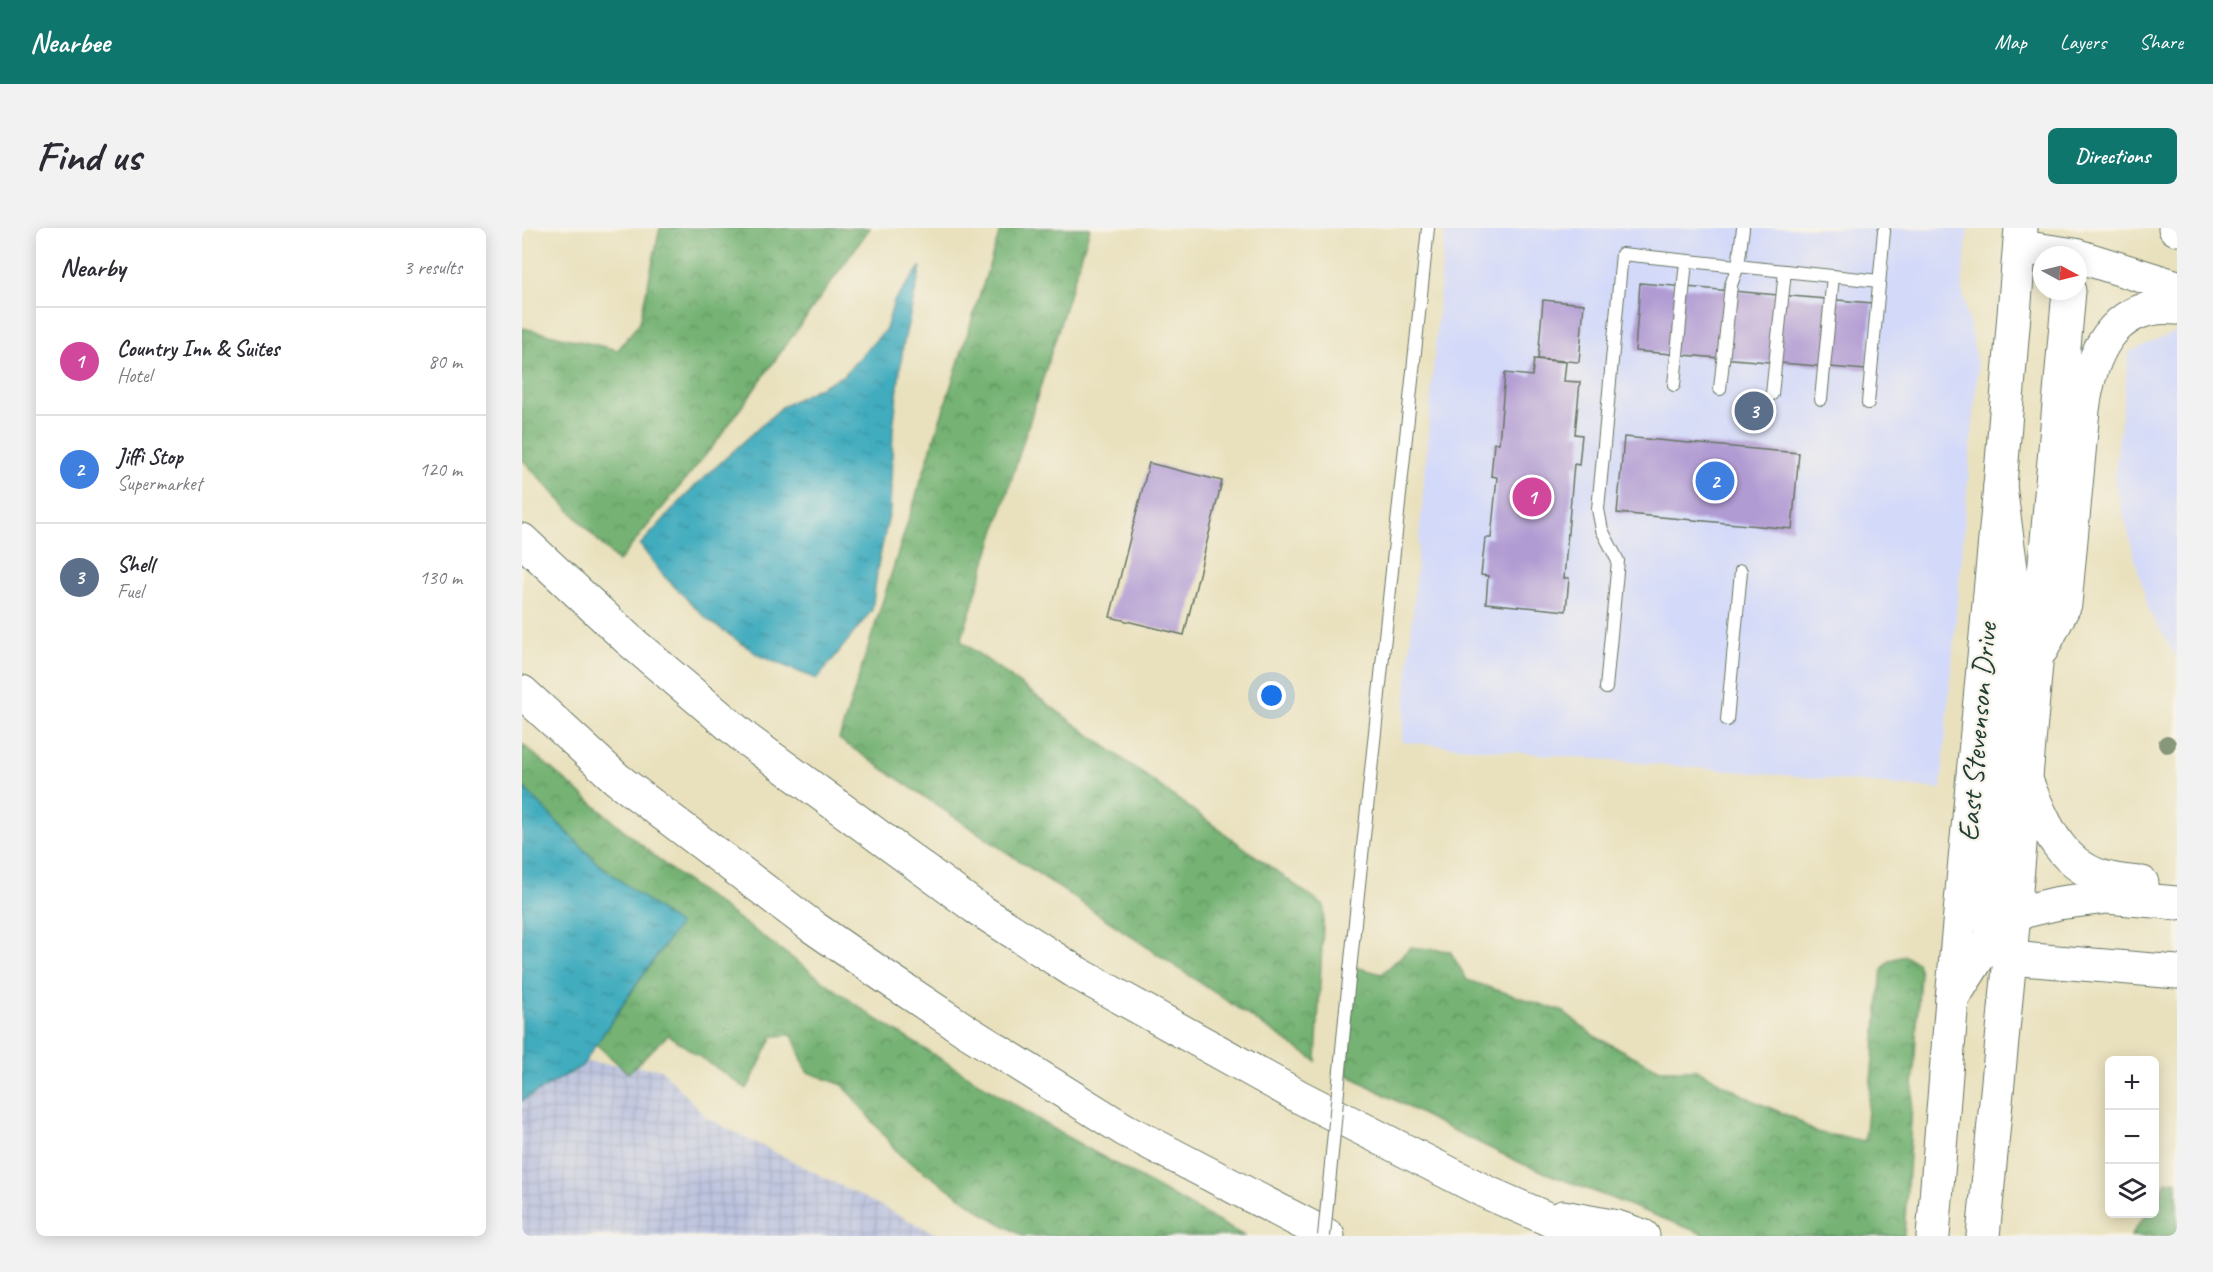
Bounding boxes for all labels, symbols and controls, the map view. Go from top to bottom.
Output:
text: Nearbee [30,25,110,60]
text: Map [1994,29,2027,55]
text: Layers [2060,29,2106,55]
text: Share [2139,29,2183,55]
button: Directions [2048,128,2177,184]
text: Find us [36,130,141,183]
north arrow [2033,246,2087,300]
text: Nearby [60,251,125,284]
text: 3 results [403,255,462,280]
text: Country Inn & Suites [117,335,279,363]
text: 1 [75,349,84,374]
text: 80 m [428,349,462,374]
text: Hotel [117,363,152,388]
pin: 3 [1734,388,1774,434]
text: Jiffi Stop [117,443,183,471]
text: 2 [75,457,84,482]
text: 120 m [419,457,462,482]
pin: 2 [1696,458,1734,504]
text: Supermarket [117,471,202,496]
pin: 1 [1512,474,1552,520]
text: Shell [117,551,154,579]
text: 3 [75,565,84,590]
text: 130 m [419,565,462,590]
text: Fuel [117,579,143,604]
street label: East Stevenson Drive [1949,619,2006,843]
your location [1257,681,1286,710]
map controls [2105,1056,2159,1218]
button: + [2105,1056,2159,1110]
button: − [2105,1110,2159,1164]
button: layers [2105,1164,2159,1218]

